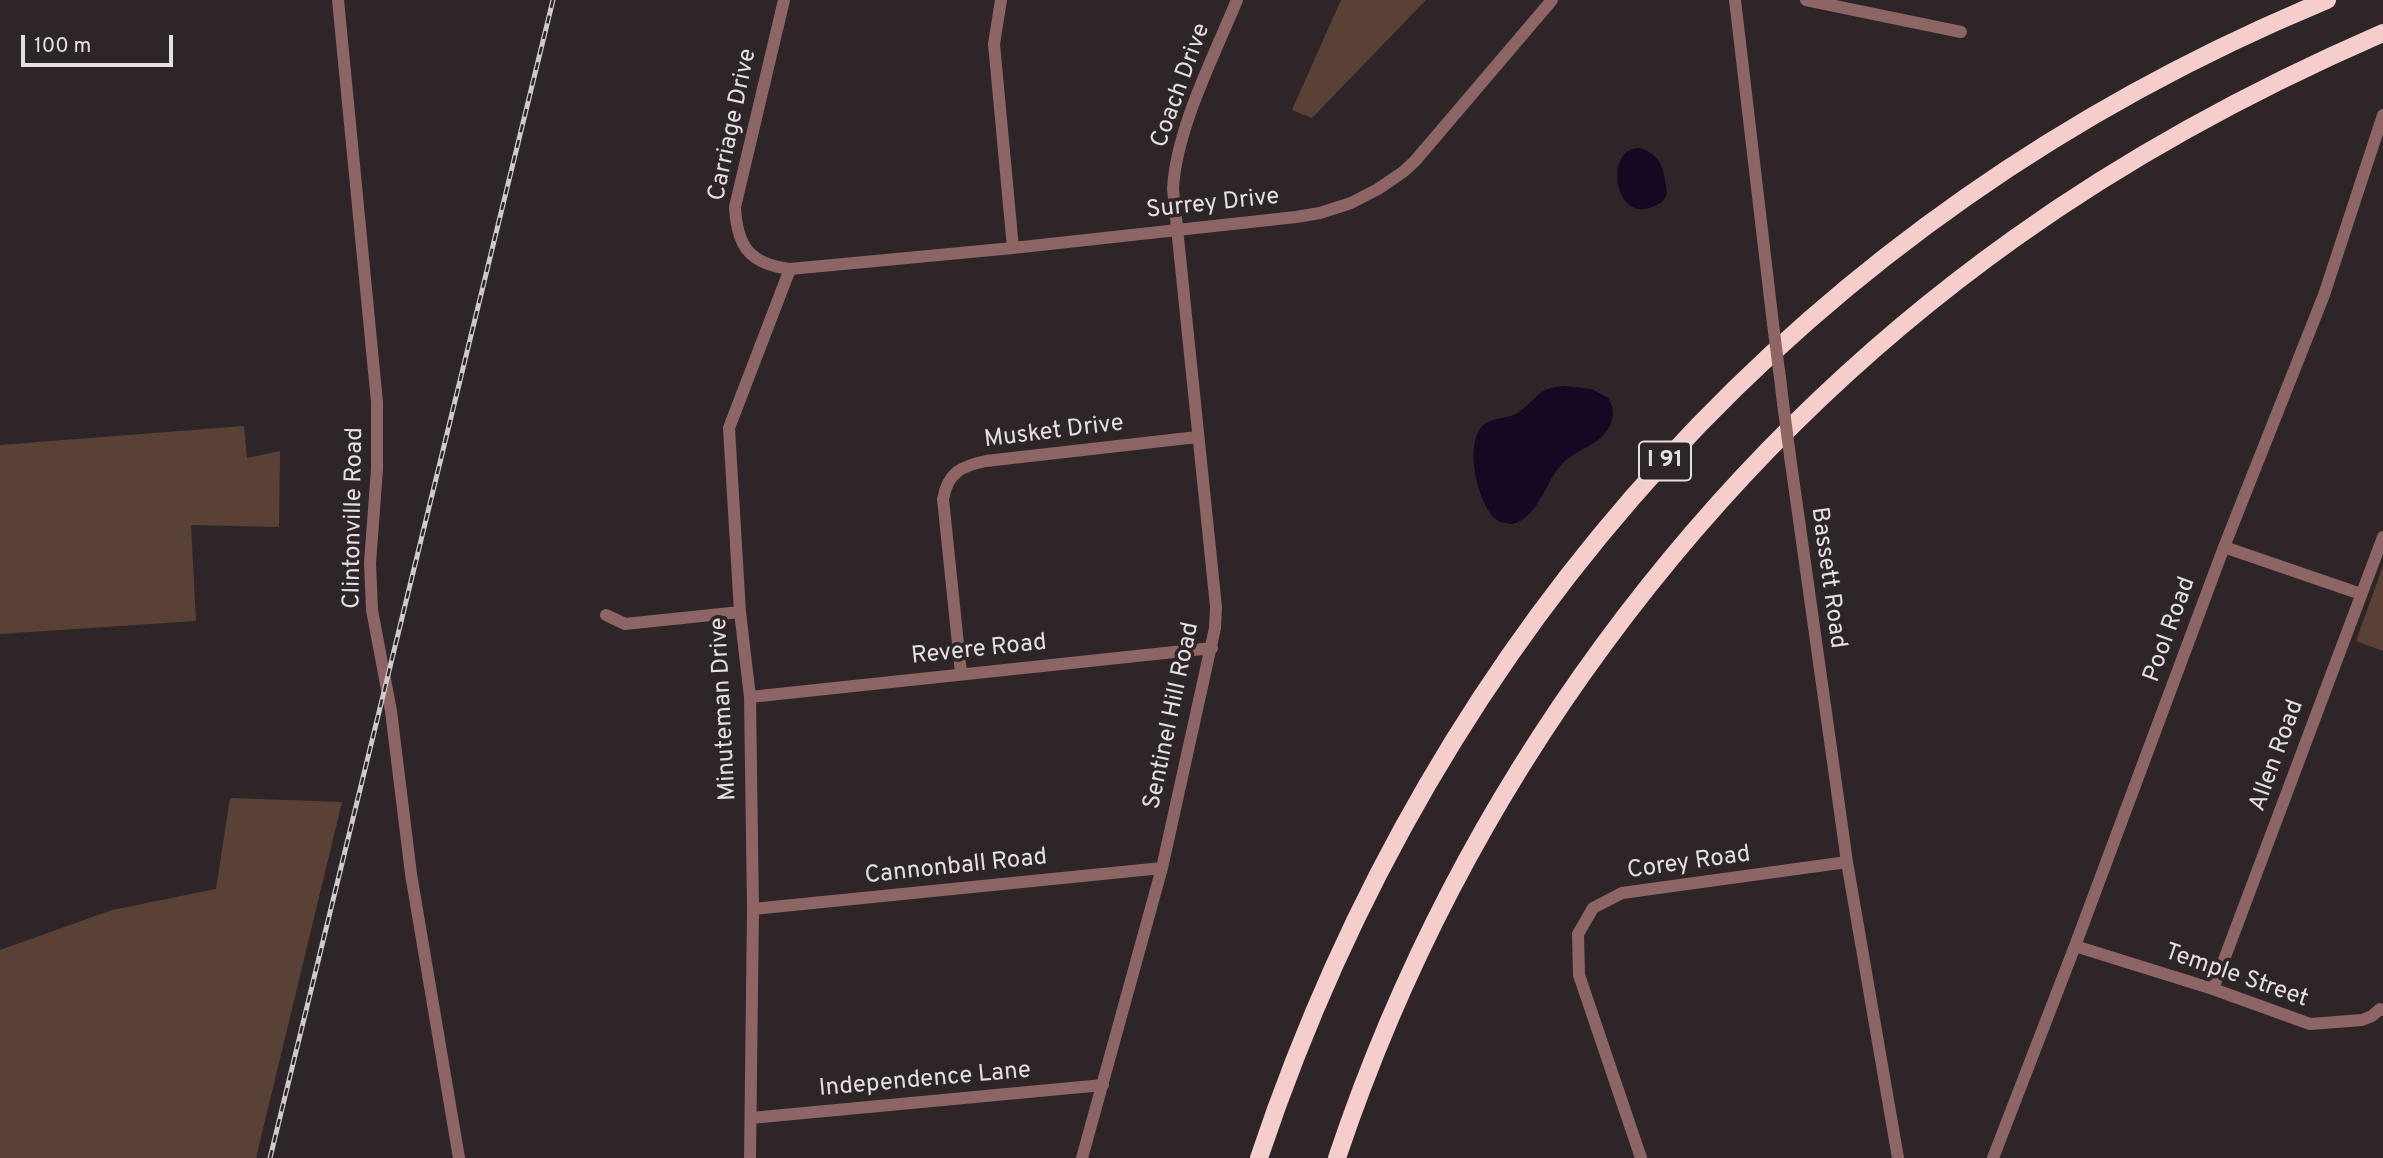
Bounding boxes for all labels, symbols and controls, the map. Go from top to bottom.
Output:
street label: Coach Drive [1146,20,1218,152]
scale bar [24,21,177,65]
text: 100 m [34,33,91,60]
street label: Carriage Drive [704,46,764,204]
street label: Surrey Drive [1145,184,1281,226]
street label: Musket Drive [983,410,1125,456]
street label: Clintonville Road [339,427,371,609]
road number: I 91 [1639,442,1691,481]
street label: Bassett Road [1803,505,1851,651]
street label: Pool Road [2139,573,2203,687]
street label: Minuteman Drive [706,616,744,802]
street label: Sentinel Hill Road [1139,620,1207,812]
street label: Revere Road [910,630,1048,672]
street label: Allen Road [2245,696,2311,816]
street label: Corey Road [1626,841,1752,887]
street label: Cannonball Road [863,844,1049,892]
street label: Temple Street [2160,939,2312,1015]
street label: Independence Lane [818,1057,1032,1105]

